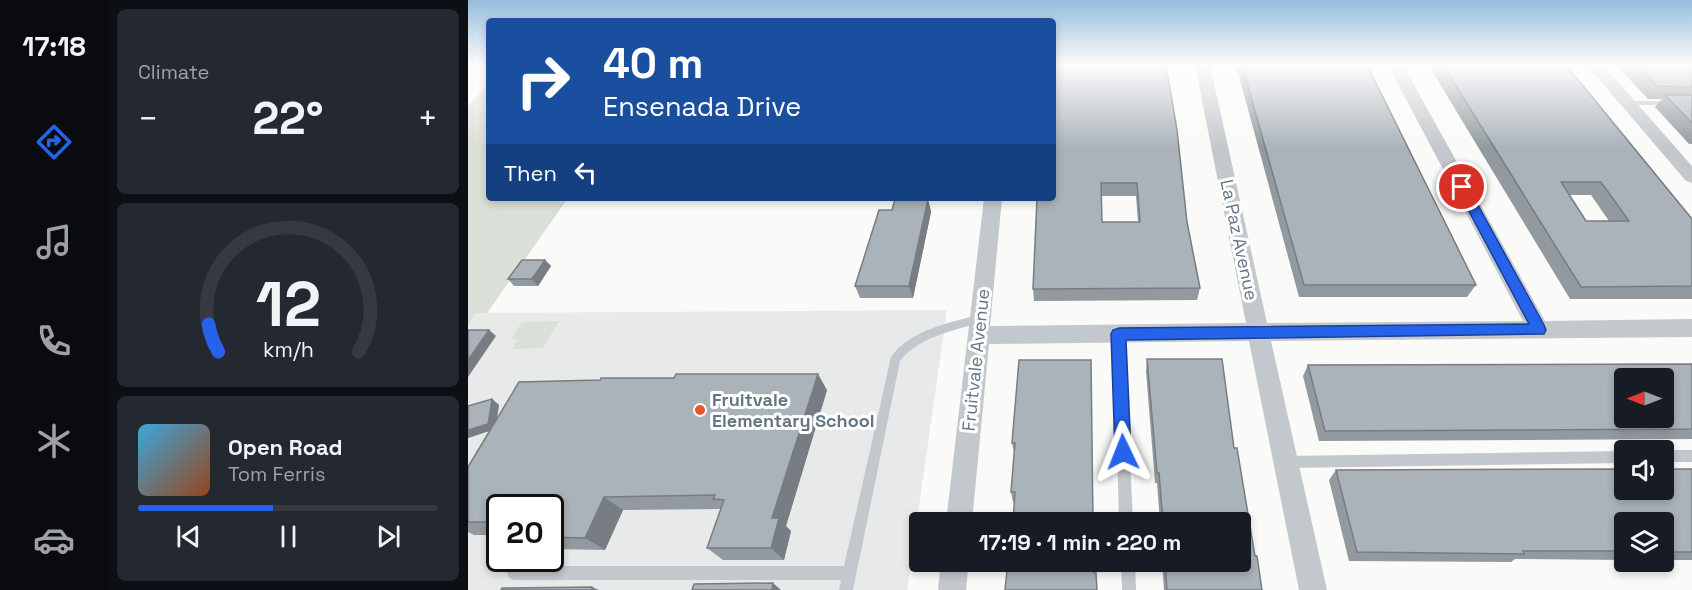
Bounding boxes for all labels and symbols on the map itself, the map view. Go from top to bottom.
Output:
pin [1436,161,1487,212]
street label: La Paz Avenue [1215,177,1264,302]
street label: Fruitvale Avenue [957,288,994,432]
north arrow [1614,368,1674,428]
place label: Fruitvale Elementary School [712,388,875,432]
marker: Fruitvale Elementary School [693,403,707,417]
position arrow [1091,420,1155,484]
speed limit sign: 20 [486,494,564,572]

